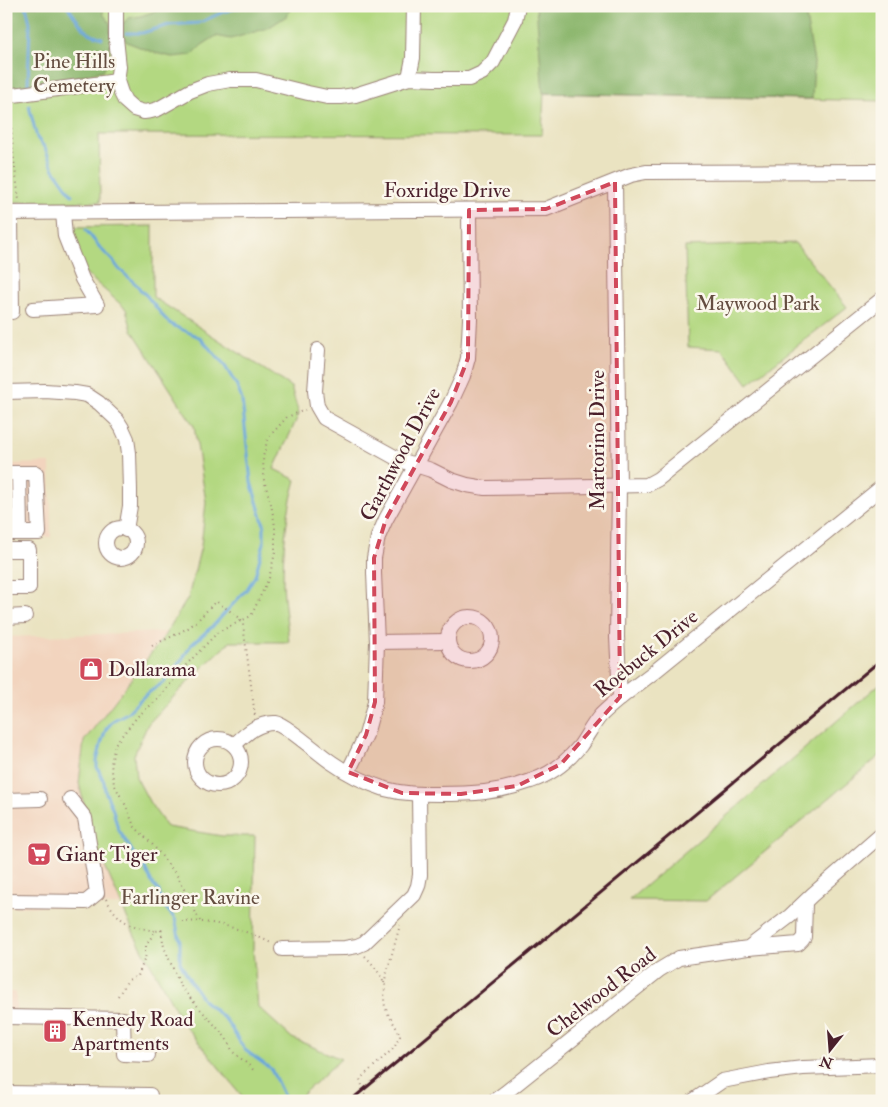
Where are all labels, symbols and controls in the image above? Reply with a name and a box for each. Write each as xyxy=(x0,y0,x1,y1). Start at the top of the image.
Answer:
park label: Pine Hills Cemetery xyxy=(33,48,116,99)
street label: Foxridge Drive xyxy=(383,177,511,204)
park label: Maywood Park xyxy=(696,290,820,317)
street label: Martorino Drive xyxy=(584,370,611,510)
street label: Garthwood Drive xyxy=(354,383,447,526)
street label: Roebuck Drive xyxy=(589,603,704,703)
shop icon: Dollarama xyxy=(78,656,104,682)
place label: Dollarama xyxy=(108,656,196,683)
supermarket icon: Giant Tiger xyxy=(26,841,52,867)
place label: Giant Tiger xyxy=(56,841,158,868)
park label: Farlinger Ravine xyxy=(120,884,260,911)
street label: Chelwood Road xyxy=(541,941,662,1044)
place label: Kennedy Road Apartments xyxy=(71,1006,194,1057)
building icon: Kennedy Road Apartments xyxy=(42,1018,68,1044)
north arrow xyxy=(806,1024,856,1074)
text: N xyxy=(817,1052,836,1072)

